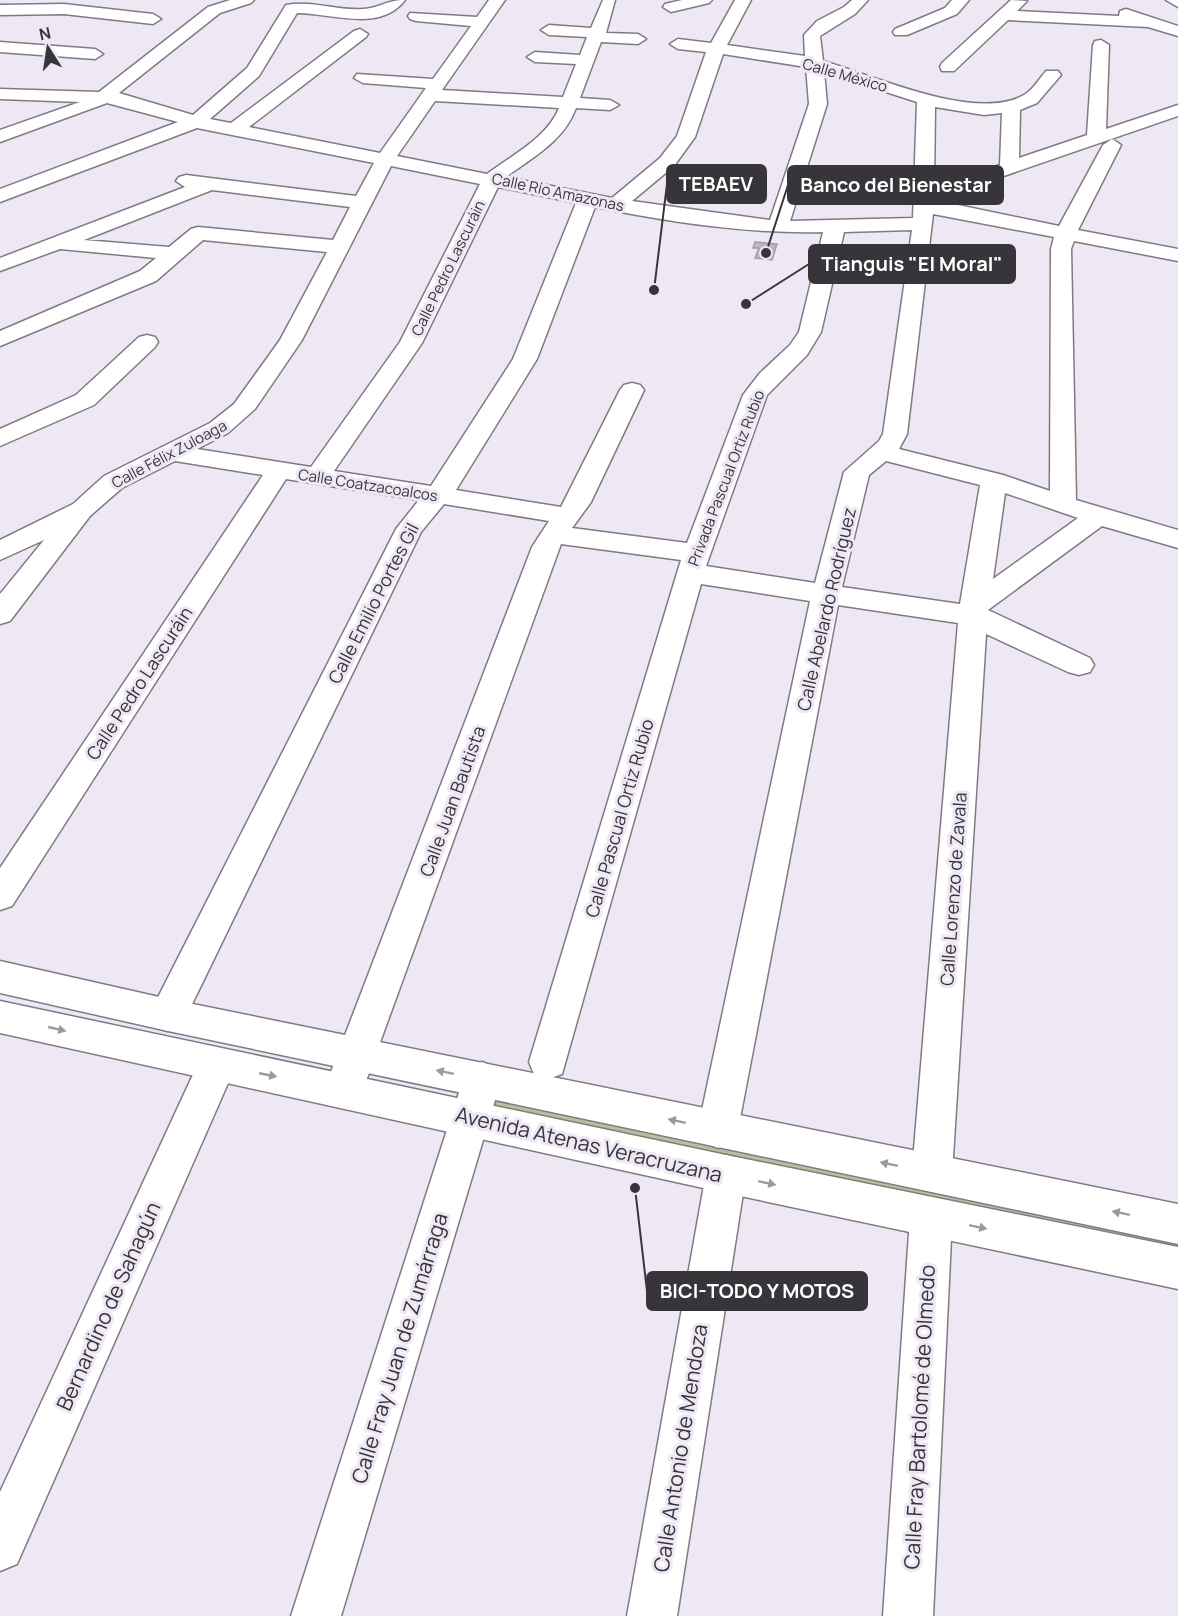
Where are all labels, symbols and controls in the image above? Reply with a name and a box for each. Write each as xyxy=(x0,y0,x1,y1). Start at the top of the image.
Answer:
north arrow xyxy=(18,18,78,78)
text: N xyxy=(37,21,53,45)
street label: Calle México xyxy=(800,53,890,97)
callout: TEBAEV xyxy=(667,165,766,203)
callout: Banco del Bienestar xyxy=(788,166,1003,204)
street label: Calle Río Amazonas xyxy=(490,168,626,216)
text: TEBAEV xyxy=(679,170,753,197)
text: Banco del Bienestar xyxy=(800,171,992,198)
street label: Calle Pedro Lascuráin xyxy=(406,197,490,339)
callout: Tianguis "El Moral" xyxy=(809,245,1015,283)
text: Tianguis "El Moral" xyxy=(821,250,1003,277)
street label: Privada Pascual Ortiz Rubio xyxy=(683,387,769,569)
street label: Calle Félix Zuloaga xyxy=(108,415,230,493)
street label: Calle Coatzacoalcos xyxy=(297,464,439,506)
street label: Calle Abelardo Rodríguez xyxy=(791,505,861,713)
street label: Calle Emilio Portes Gil xyxy=(322,519,424,687)
street label: Calle Pedro Lascuráin xyxy=(80,602,198,764)
street label: Calle Pascual Ortiz Rubio xyxy=(579,716,659,920)
street label: Calle Juan Bautista xyxy=(414,722,490,880)
street label: Calle Lorenzo de Zavala xyxy=(934,791,972,987)
one-way arrow xyxy=(48,1025,66,1035)
one-way arrow xyxy=(436,1067,454,1077)
one-way arrow xyxy=(259,1071,278,1080)
street label: Avenida Atenas Veracruzana xyxy=(453,1100,725,1188)
one-way arrow xyxy=(667,1116,686,1125)
one-way arrow xyxy=(879,1159,898,1169)
one-way arrow xyxy=(757,1179,776,1188)
street label: Bernardino de Sahagún xyxy=(49,1197,167,1415)
one-way arrow xyxy=(1111,1207,1130,1217)
street label: Calle Fray Juan de Zumárraga xyxy=(344,1209,454,1487)
one-way arrow xyxy=(969,1223,987,1233)
street label: Calle Fray Bartolomé de Olmedo xyxy=(897,1264,941,1570)
callout: BICI-TODO Y MOTOS xyxy=(647,1272,867,1310)
text: BICI-TODO Y MOTOS xyxy=(660,1277,854,1304)
street label: Calle Antonio de Mendoza xyxy=(647,1322,713,1574)

